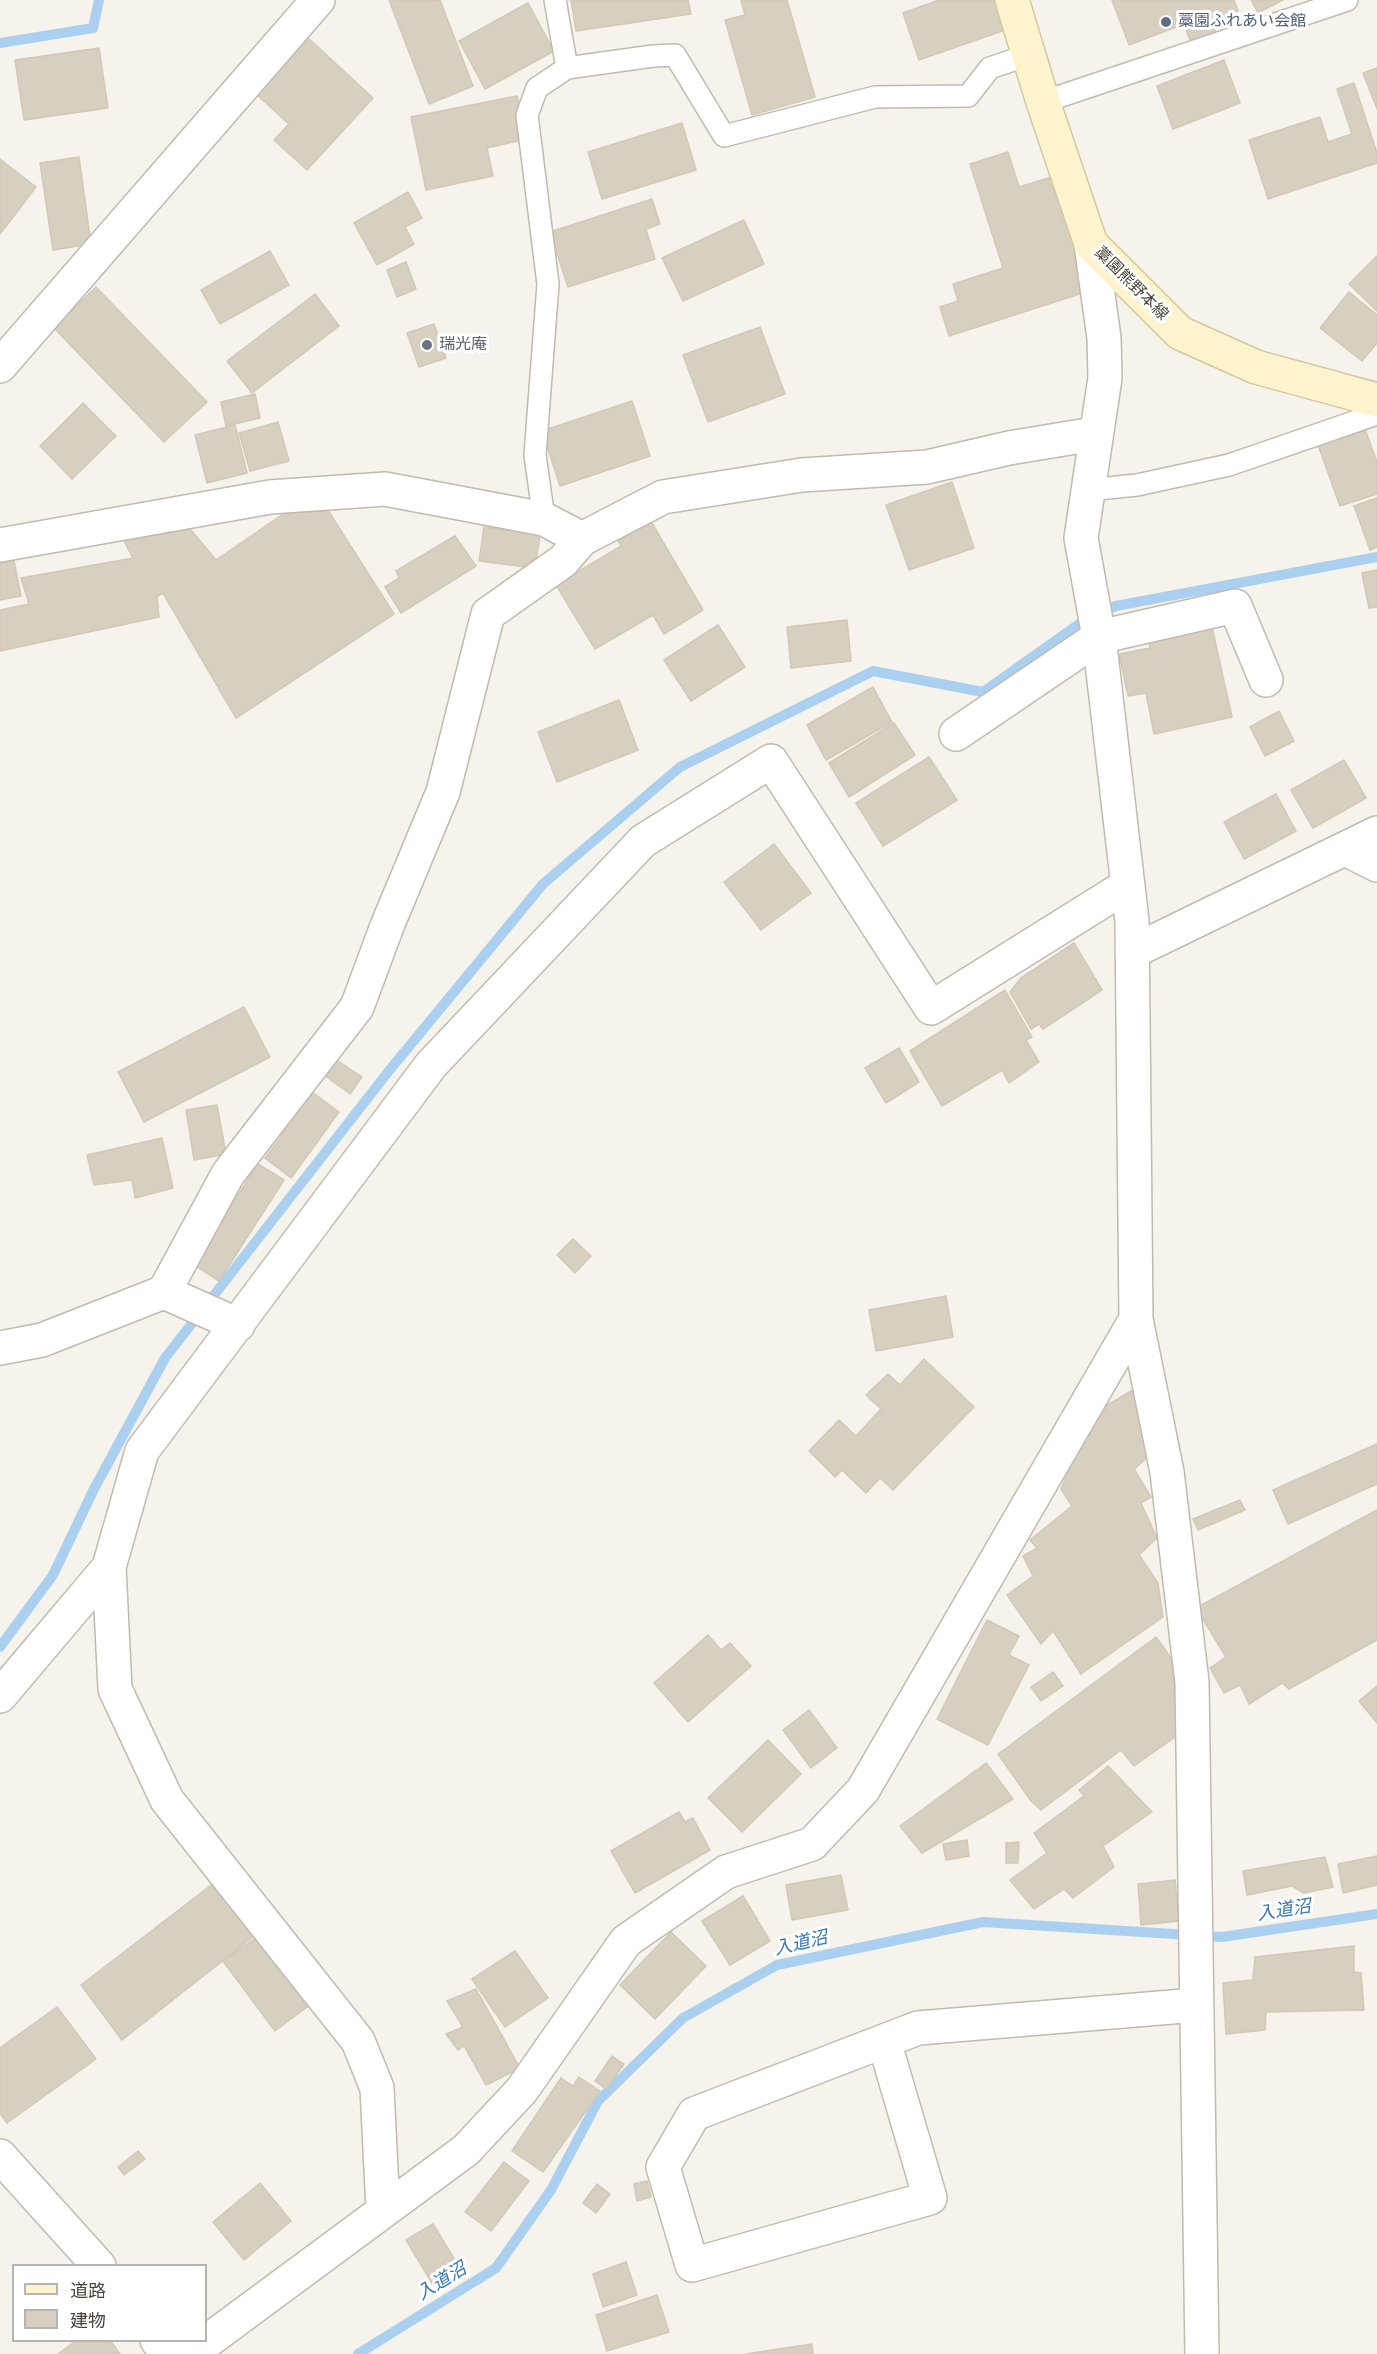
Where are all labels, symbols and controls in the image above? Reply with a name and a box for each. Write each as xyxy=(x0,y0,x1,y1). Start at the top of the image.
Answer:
place label: 藁園ふれあい会館 xyxy=(1178,12,1306,32)
marker: 藁園ふれあい会館 xyxy=(1159,15,1173,29)
street label: 藁園熊野本線 xyxy=(1090,243,1172,325)
place label: 瑞光庵 xyxy=(439,335,487,355)
marker: 瑞光庵 xyxy=(420,338,434,352)
water label: 入道沼 xyxy=(1256,1896,1312,1926)
water label: 入道沼 xyxy=(772,1927,830,1961)
water label: 入道沼 xyxy=(413,2259,471,2305)
legend xyxy=(12,2264,207,2342)
text: 道路 xyxy=(70,2280,106,2302)
text: 建物 xyxy=(70,2310,106,2332)

